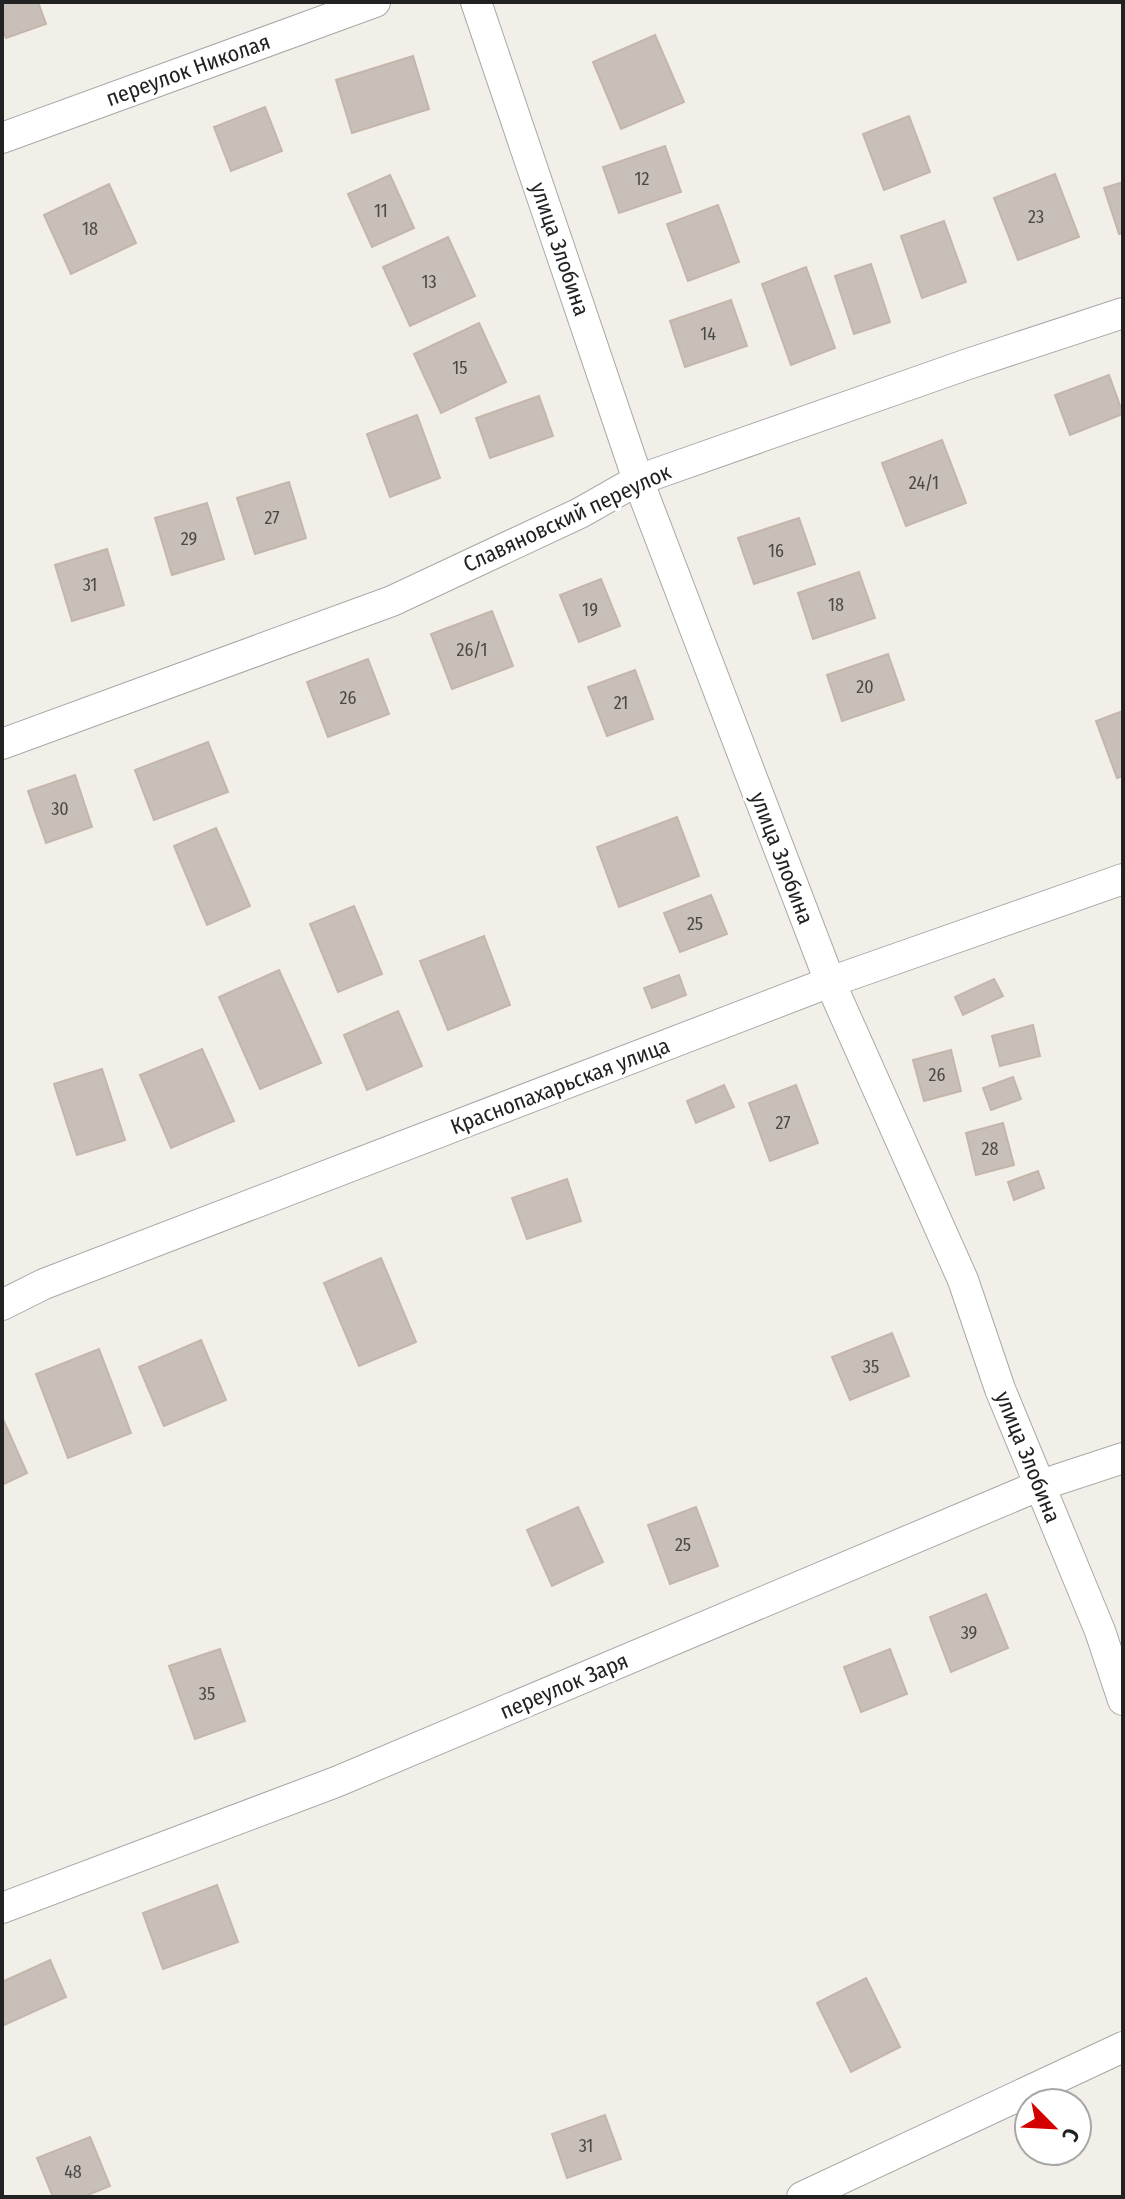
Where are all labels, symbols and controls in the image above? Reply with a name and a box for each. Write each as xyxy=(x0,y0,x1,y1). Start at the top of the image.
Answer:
street label: переулок Николая xyxy=(102,28,274,112)
house number: 12 xyxy=(635,168,650,190)
street label: улица Злобина xyxy=(525,179,595,319)
house number: 11 xyxy=(374,200,388,222)
house number: 23 xyxy=(1028,206,1044,228)
house number: 18 xyxy=(82,218,98,240)
house number: 13 xyxy=(421,271,437,293)
house number: 14 xyxy=(700,323,716,345)
house number: 15 xyxy=(452,357,468,379)
street label: Славяновский переулок xyxy=(459,458,676,578)
house number: 24/1 xyxy=(909,472,939,494)
house number: 27 xyxy=(264,507,280,529)
house number: 29 xyxy=(181,528,197,550)
house number: 16 xyxy=(768,540,784,562)
house number: 31 xyxy=(83,574,97,596)
house number: 18 xyxy=(828,594,844,616)
house number: 19 xyxy=(582,599,598,621)
house number: 26/1 xyxy=(457,639,487,661)
house number: 20 xyxy=(856,676,874,698)
house number: 26 xyxy=(340,687,357,709)
house number: 21 xyxy=(614,692,628,714)
street label: улица Злобина xyxy=(744,788,820,928)
house number: 30 xyxy=(51,798,69,820)
house number: 25 xyxy=(687,913,703,935)
street label: Краснопахарьская улица xyxy=(447,1032,673,1140)
house number: 26 xyxy=(929,1064,946,1086)
house number: 27 xyxy=(775,1112,791,1134)
house number: 28 xyxy=(982,1138,998,1160)
house number: 35 xyxy=(863,1356,879,1378)
street label: улица Злобина xyxy=(989,1387,1067,1527)
house number: 25 xyxy=(675,1534,691,1556)
house number: 39 xyxy=(961,1622,977,1644)
street label: переулок Заря xyxy=(496,1647,632,1725)
house number: 35 xyxy=(199,1683,215,1705)
north arrow xyxy=(1013,2087,1093,2167)
text: С xyxy=(1056,2124,1085,2146)
house number: 31 xyxy=(579,2135,593,2157)
house number: 48 xyxy=(64,2161,82,2183)

